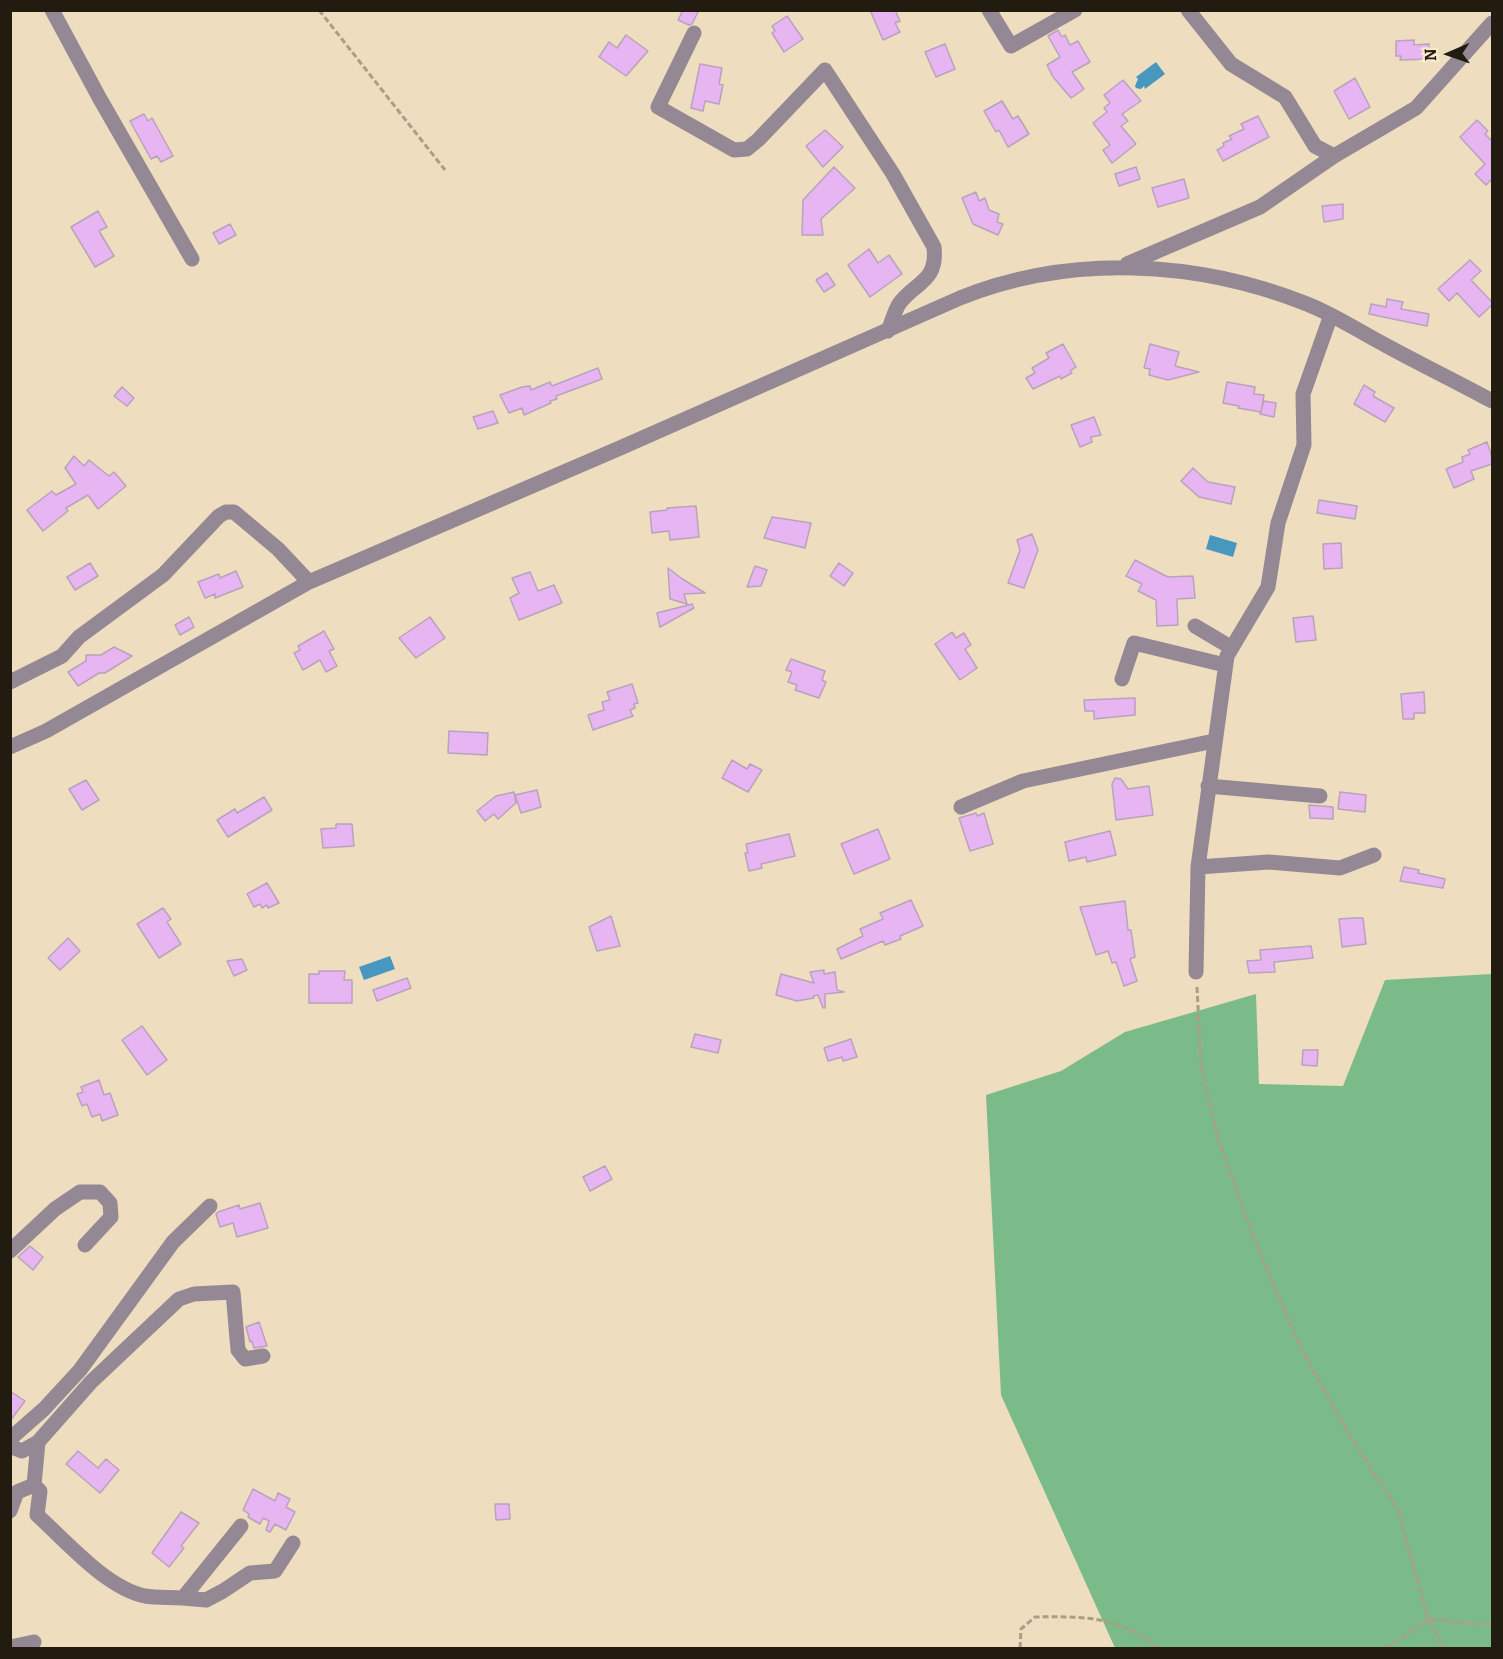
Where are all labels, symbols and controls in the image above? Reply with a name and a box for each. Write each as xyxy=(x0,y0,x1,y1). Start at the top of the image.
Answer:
north arrow xyxy=(1419,24,1479,84)
text: N xyxy=(1421,48,1440,61)

